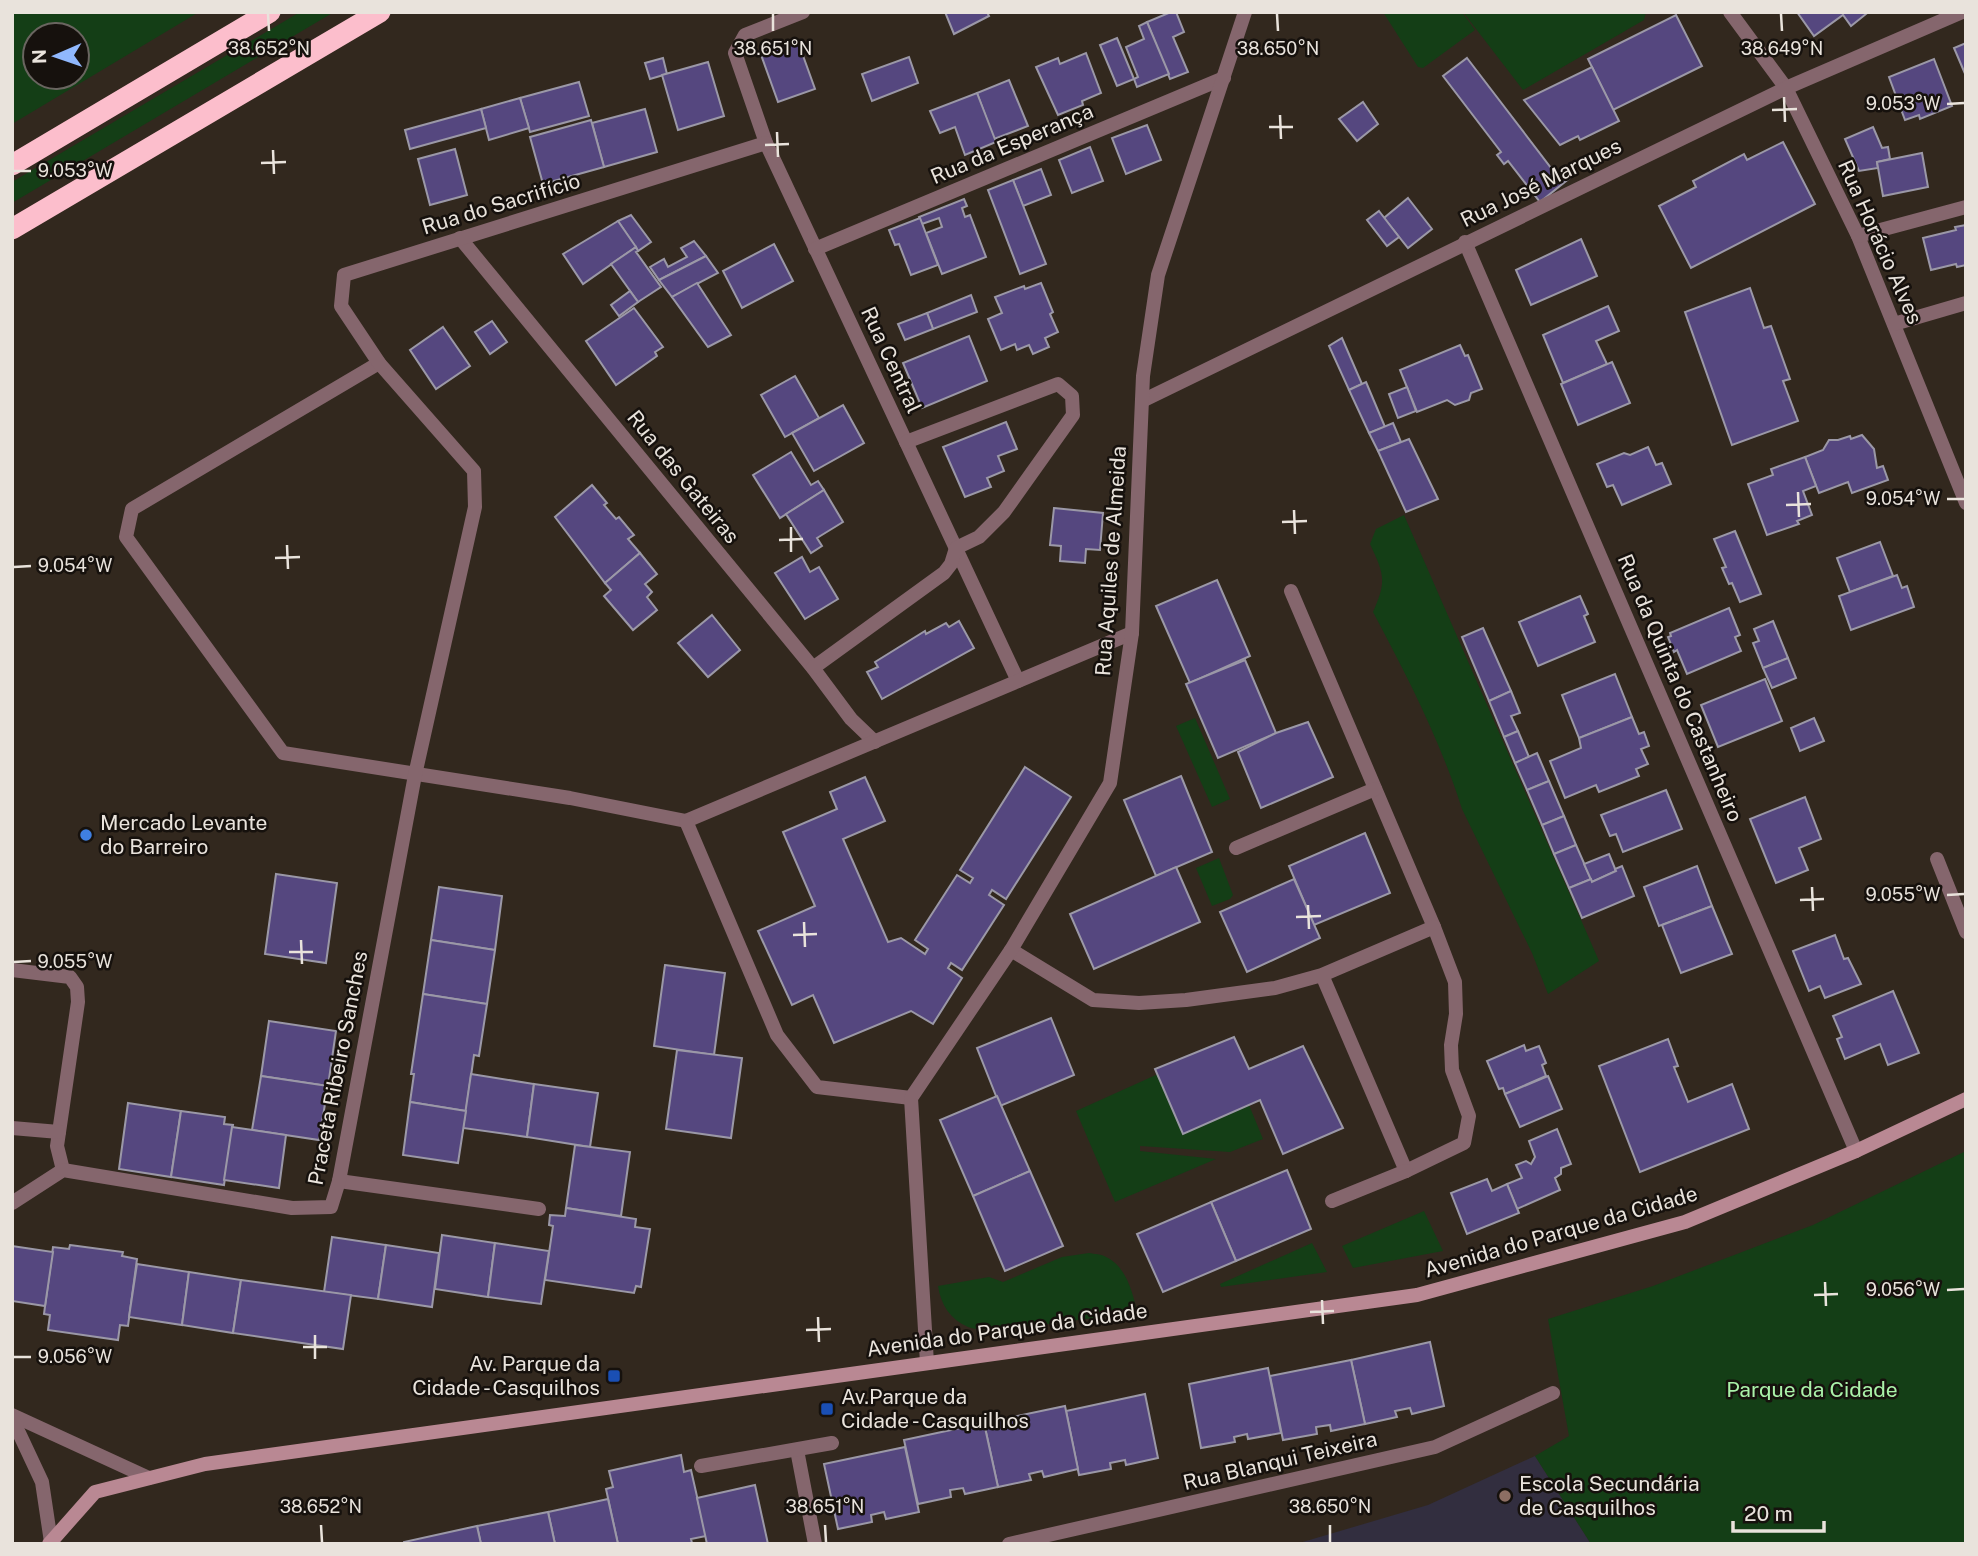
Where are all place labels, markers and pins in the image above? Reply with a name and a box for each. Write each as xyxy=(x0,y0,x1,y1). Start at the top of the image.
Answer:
place label: Mercado Levante do Barreiro xyxy=(100,810,267,859)
marker: Mercado Levante do Barreiro xyxy=(78,827,94,843)
place label: Av. Parque da Cidade - Casquilhos xyxy=(412,1351,600,1400)
marker: Av. Parque da Cidade - Casquilhos xyxy=(606,1368,622,1384)
place label: Av.Parque da Cidade - Casquilhos xyxy=(841,1384,1029,1433)
marker: Av.Parque da Cidade - Casquilhos xyxy=(819,1401,835,1417)
place label: Escola Secundária de Casquilhos xyxy=(1519,1471,1700,1520)
marker: Escola Secundária de Casquilhos xyxy=(1497,1488,1513,1504)

